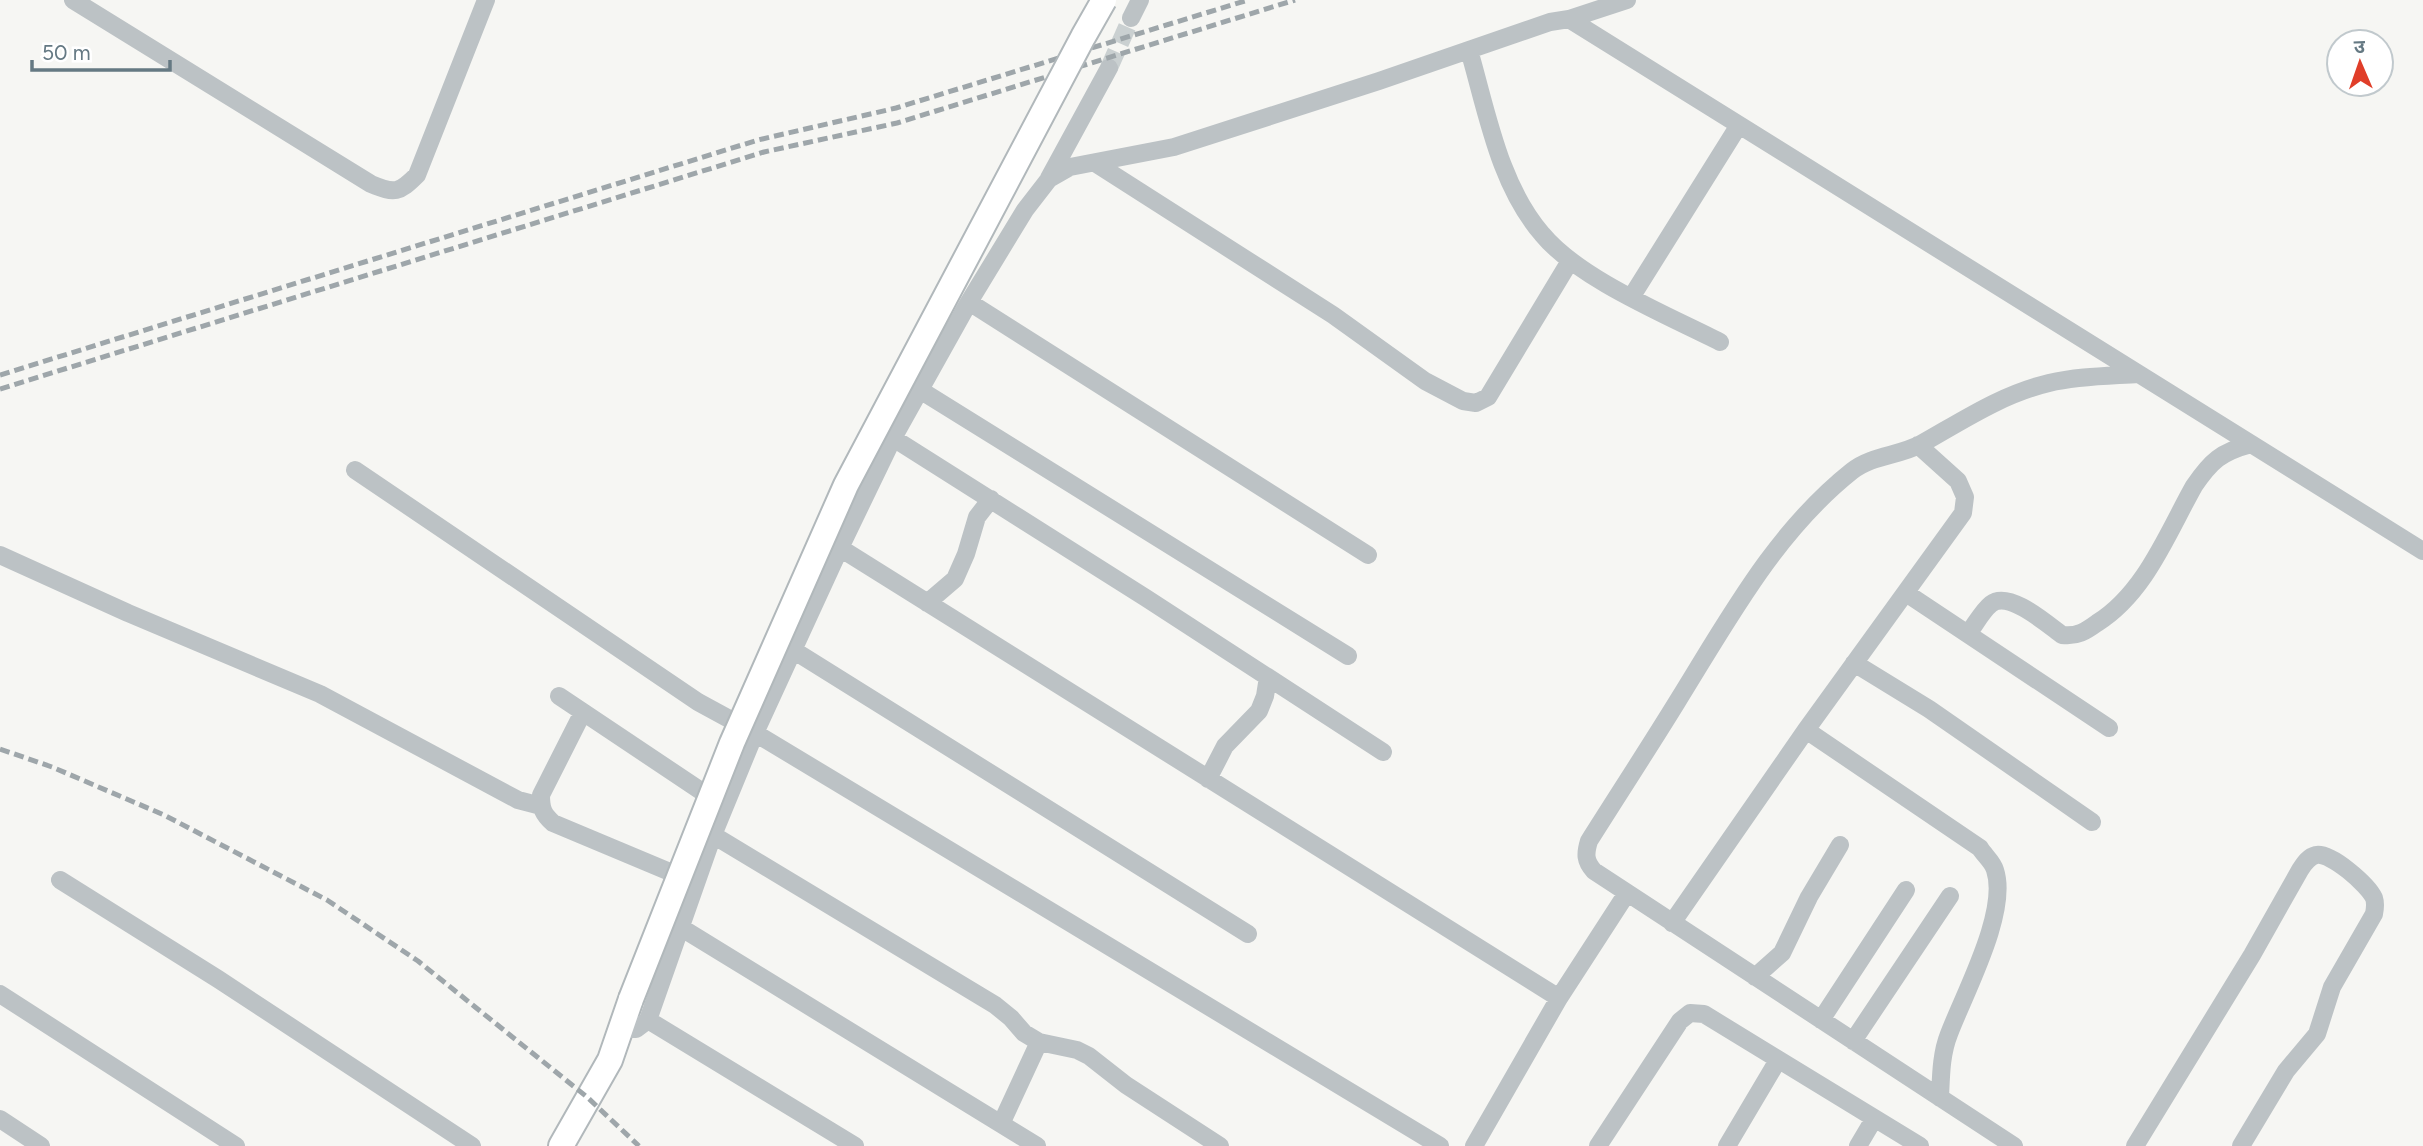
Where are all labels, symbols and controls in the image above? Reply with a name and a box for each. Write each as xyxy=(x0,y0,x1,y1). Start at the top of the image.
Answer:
scale bar xyxy=(32,28,170,72)
north arrow xyxy=(2325,28,2395,98)
text: उ xyxy=(2353,35,2366,58)
text: 50 m xyxy=(42,40,91,65)

